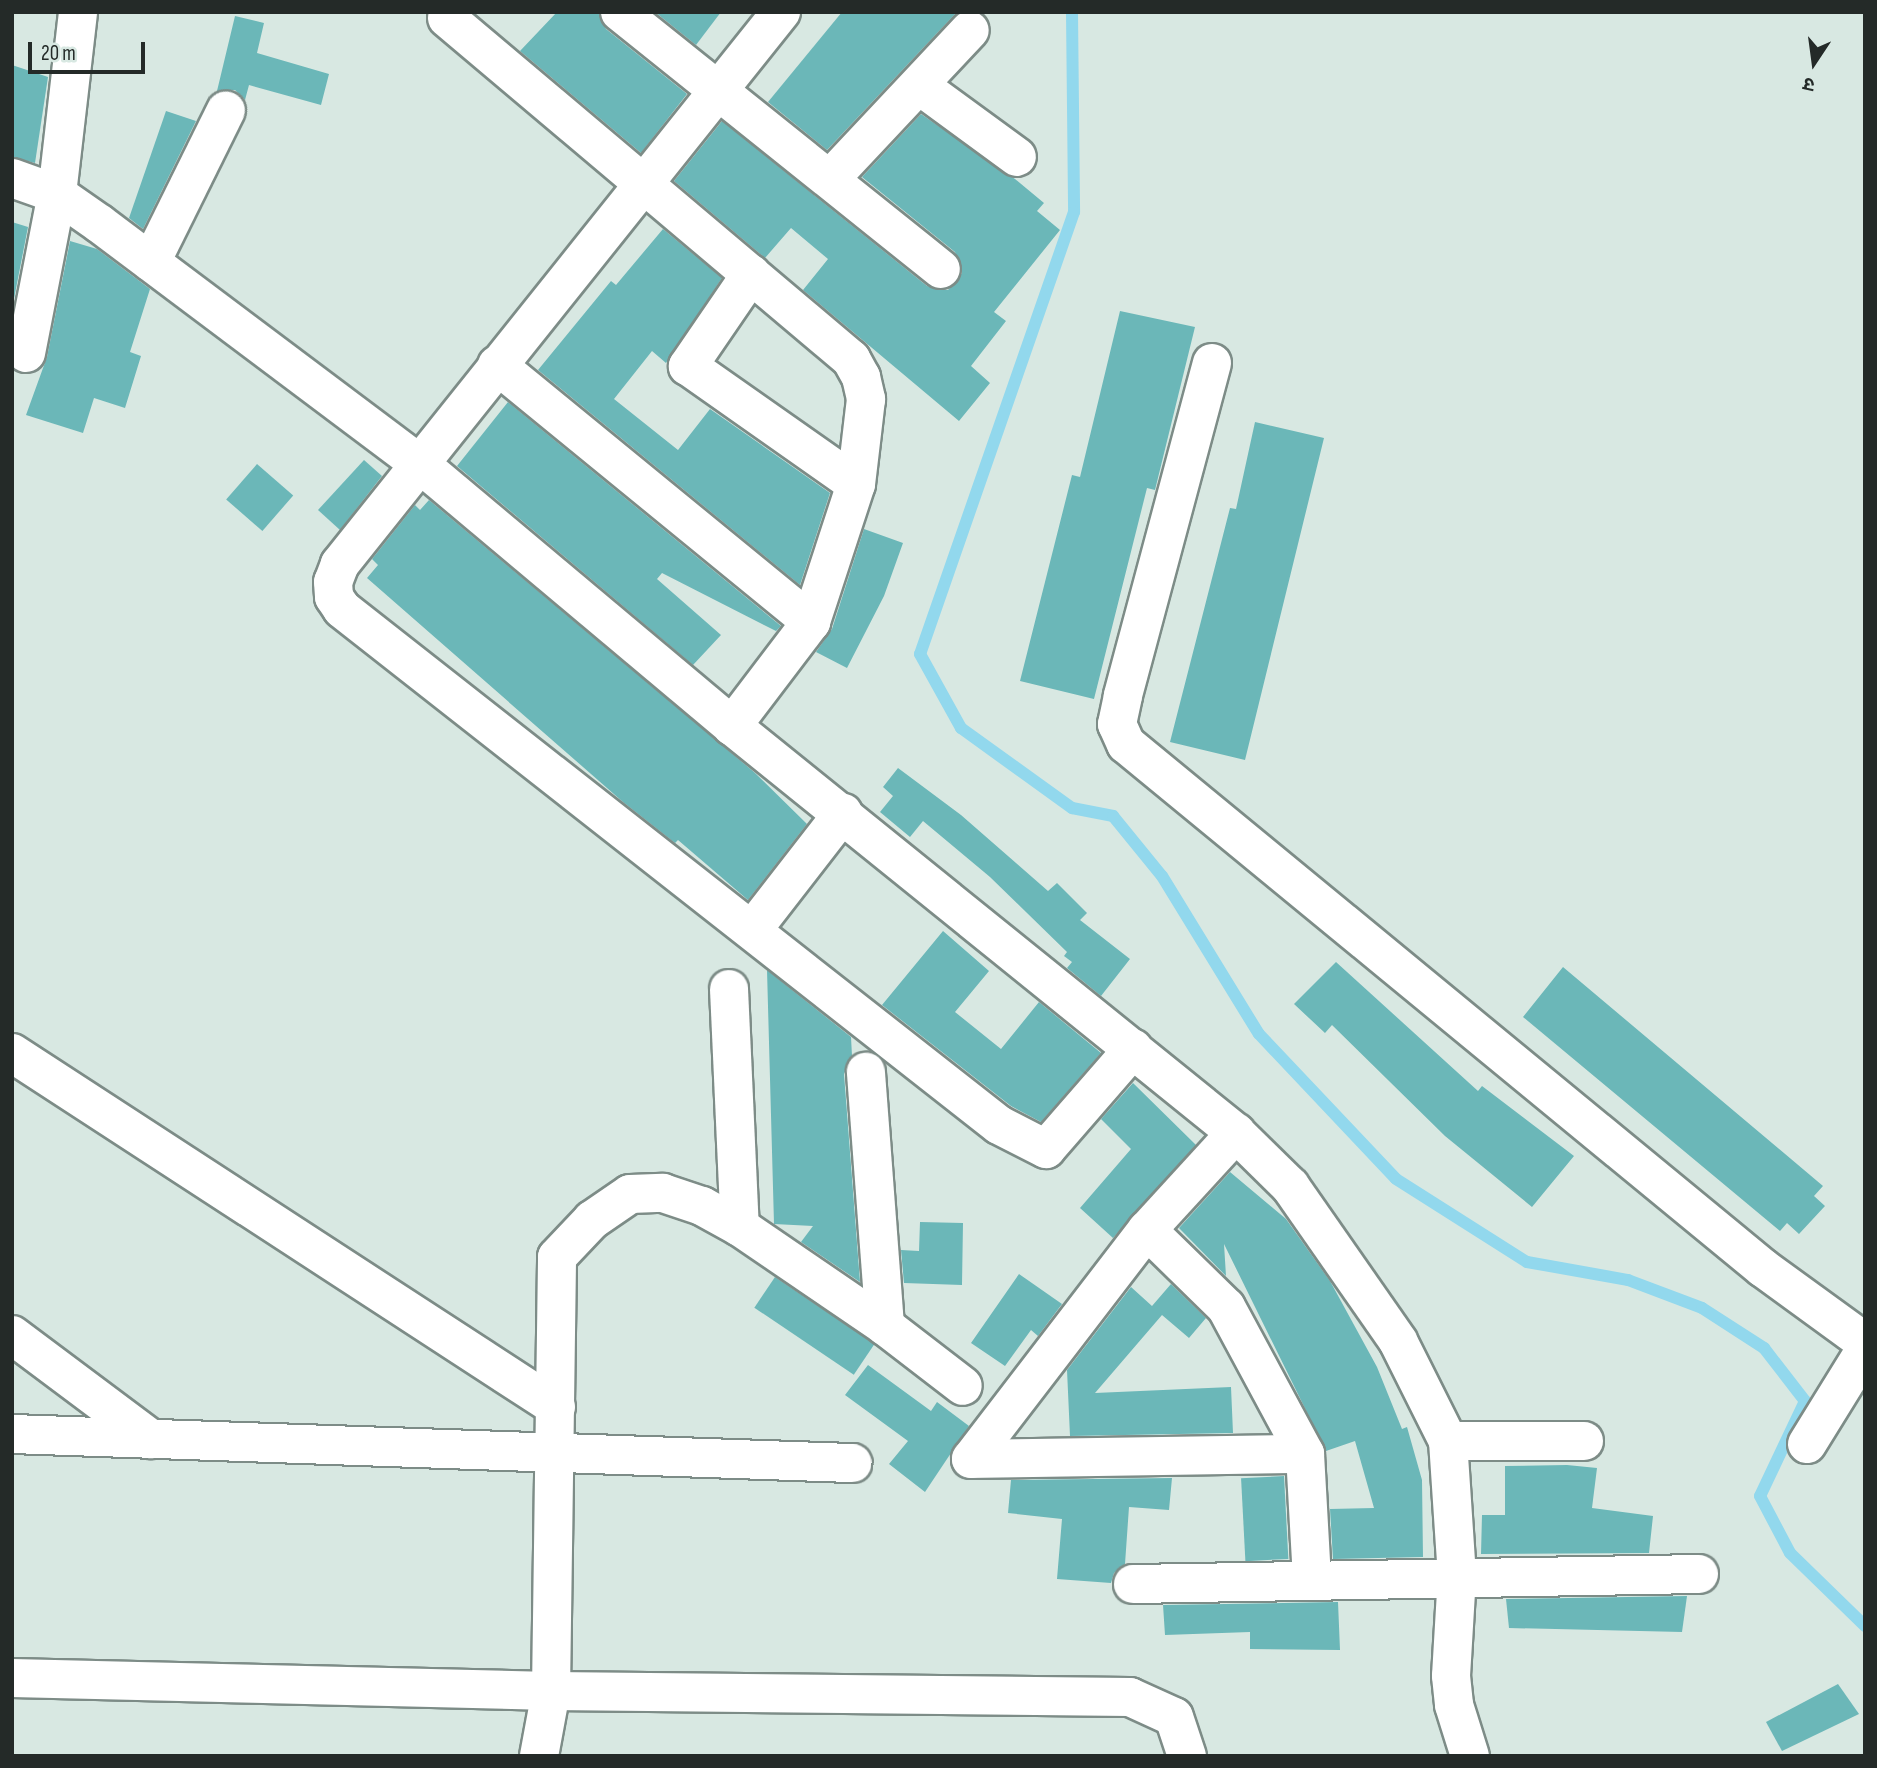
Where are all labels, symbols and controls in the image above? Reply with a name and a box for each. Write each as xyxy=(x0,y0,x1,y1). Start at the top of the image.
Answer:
scale bar xyxy=(32,28,149,72)
north arrow xyxy=(1779,28,1849,98)
text: 20 m xyxy=(41,41,76,66)
text: उ xyxy=(1801,71,1817,96)

